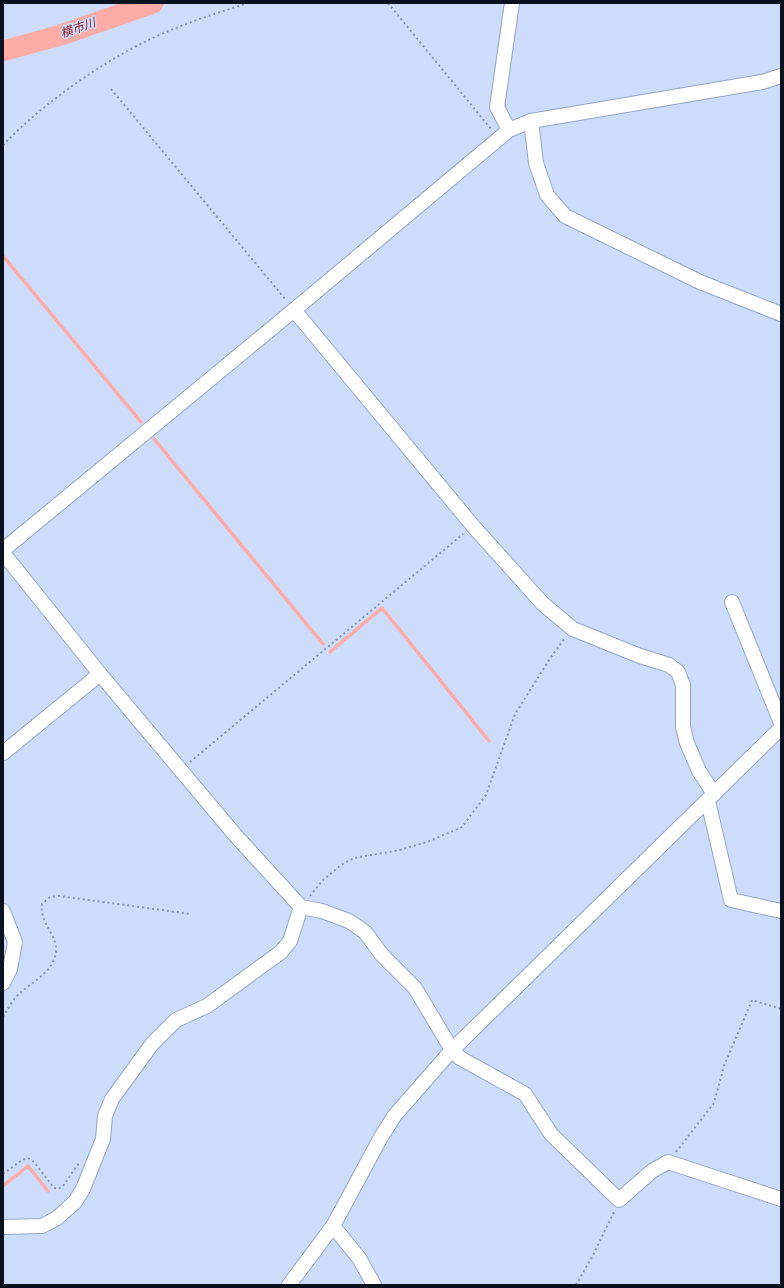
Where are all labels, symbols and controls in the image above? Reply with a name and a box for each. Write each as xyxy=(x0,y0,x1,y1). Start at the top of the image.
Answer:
water label: 横市川 xyxy=(59,15,99,40)

